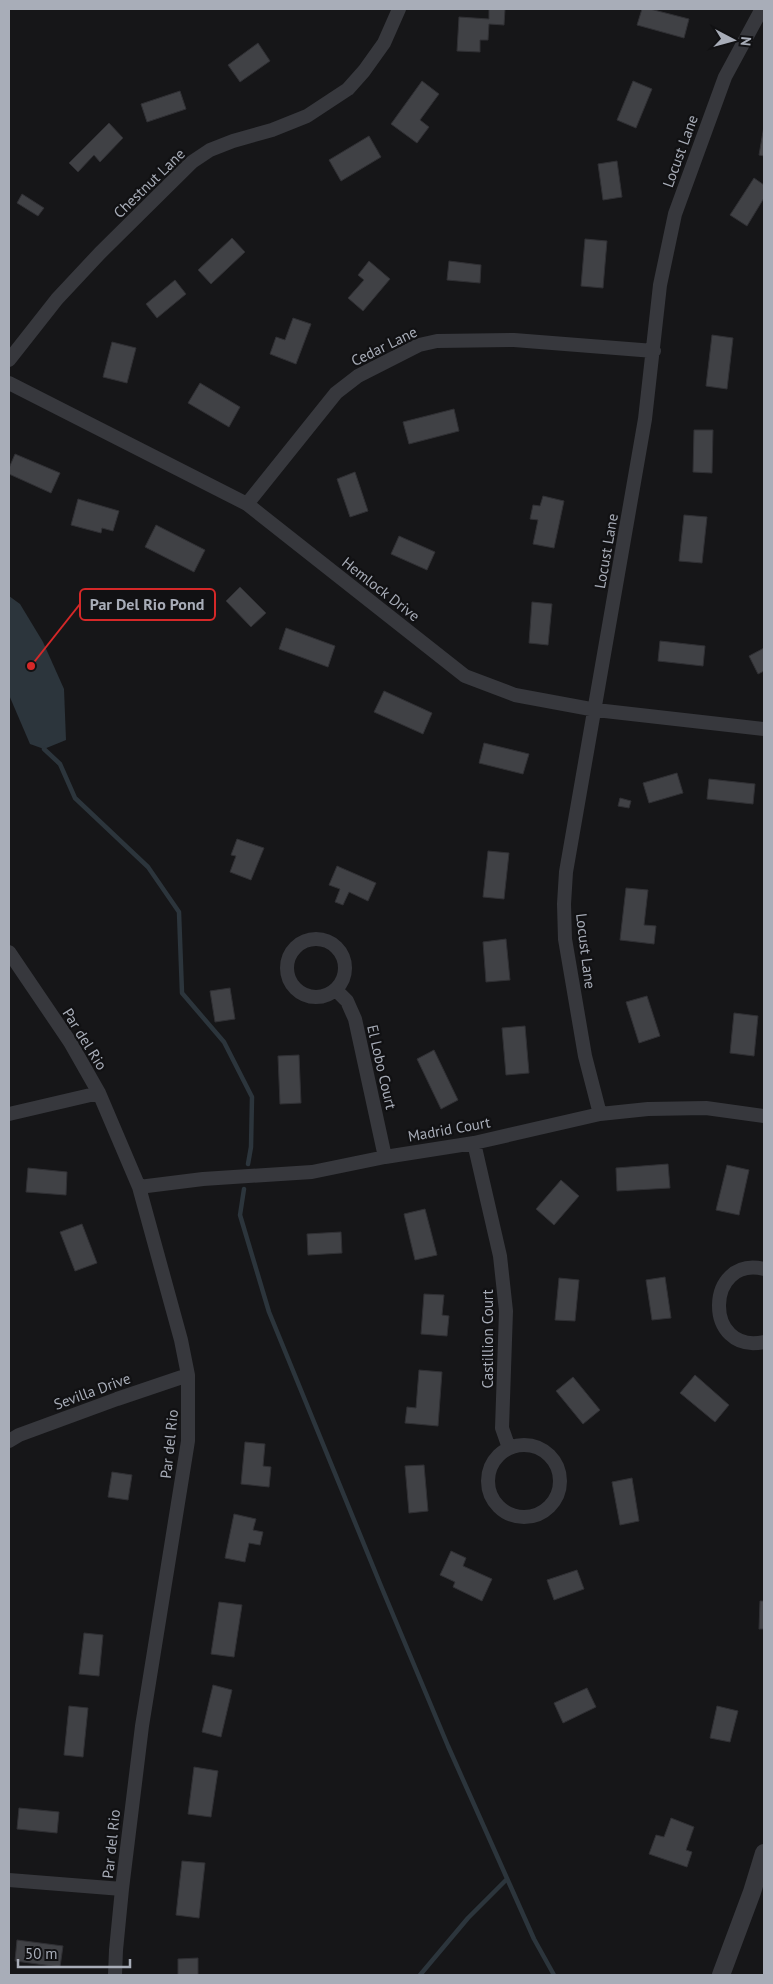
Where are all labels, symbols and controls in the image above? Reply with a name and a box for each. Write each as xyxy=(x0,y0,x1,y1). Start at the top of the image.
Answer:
north arrow xyxy=(708,15,758,65)
text: N xyxy=(736,36,755,47)
street label: Locust Lane xyxy=(658,112,702,190)
street label: Chestnut Lane xyxy=(109,144,189,222)
street label: Cedar Lane xyxy=(348,322,420,370)
street label: Locust Lane xyxy=(590,512,622,590)
street label: Hemlock Drive xyxy=(338,553,424,625)
callout: Par Del Rio Pond xyxy=(80,589,215,620)
text: Par Del Rio Pond xyxy=(90,594,204,614)
street label: Locust Lane xyxy=(572,912,600,990)
street label: Par del Rio xyxy=(59,1005,111,1073)
street label: El Lobo Court xyxy=(363,1023,401,1111)
street label: Madrid Court xyxy=(406,1112,492,1146)
street label: Castillion Court xyxy=(478,1289,497,1389)
street label: Sevilla Drive xyxy=(51,1368,133,1414)
street label: Par del Rio xyxy=(156,1408,182,1480)
street label: Par del Rio xyxy=(98,1808,124,1880)
scale bar xyxy=(18,1936,130,1968)
text: 50 m xyxy=(25,1944,58,1963)

